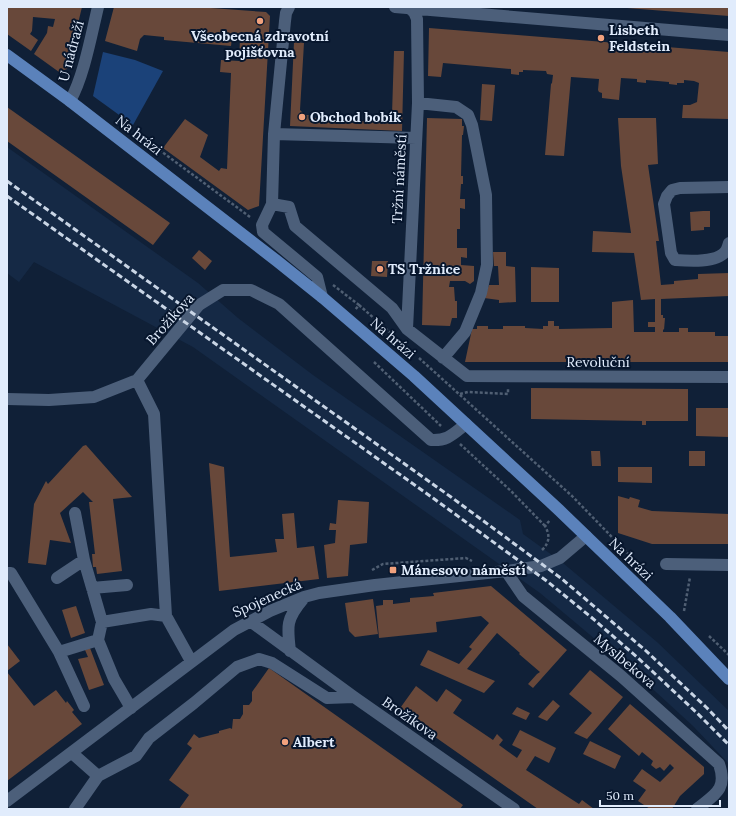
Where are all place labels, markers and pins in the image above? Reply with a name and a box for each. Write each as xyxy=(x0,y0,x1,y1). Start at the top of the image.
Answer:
marker: Všeobecná zdravotní pojišťovna xyxy=(255,16,265,26)
place label: Lisbeth Feldstein xyxy=(609,21,670,55)
place label: Všeobecná zdravotní pojišťovna xyxy=(191,27,329,61)
marker: Lisbeth Feldstein xyxy=(596,33,606,43)
place label: Obchod bobík xyxy=(310,108,402,126)
marker: Obchod bobík xyxy=(297,112,307,122)
place label: TS Tržnice xyxy=(388,260,461,278)
marker: TS Tržnice xyxy=(375,264,385,274)
place label: Mánesovo náměstí xyxy=(401,561,526,579)
marker: Mánesovo náměstí xyxy=(388,565,398,575)
place label: Albert xyxy=(293,733,335,751)
marker: Albert xyxy=(280,737,290,747)

